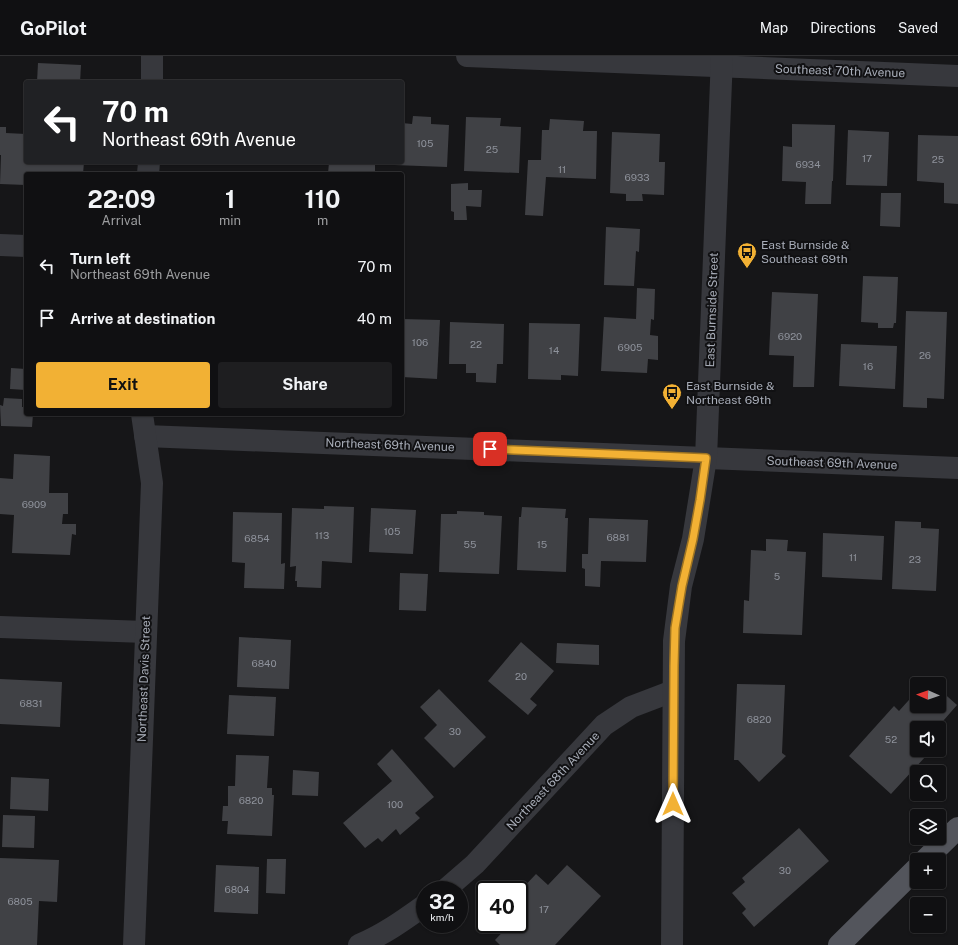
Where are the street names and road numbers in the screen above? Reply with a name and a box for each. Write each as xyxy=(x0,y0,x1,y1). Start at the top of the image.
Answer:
street label: Southeast 70th Avenue xyxy=(775,62,906,80)
street label: East Burnside Street xyxy=(703,252,721,368)
street label: Northeast 69th Avenue xyxy=(325,436,455,454)
street label: Southeast 69th Avenue xyxy=(766,454,898,472)
street label: Northeast Davis Street xyxy=(135,615,153,742)
street label: Northeast 68th Avenue xyxy=(504,729,602,833)

